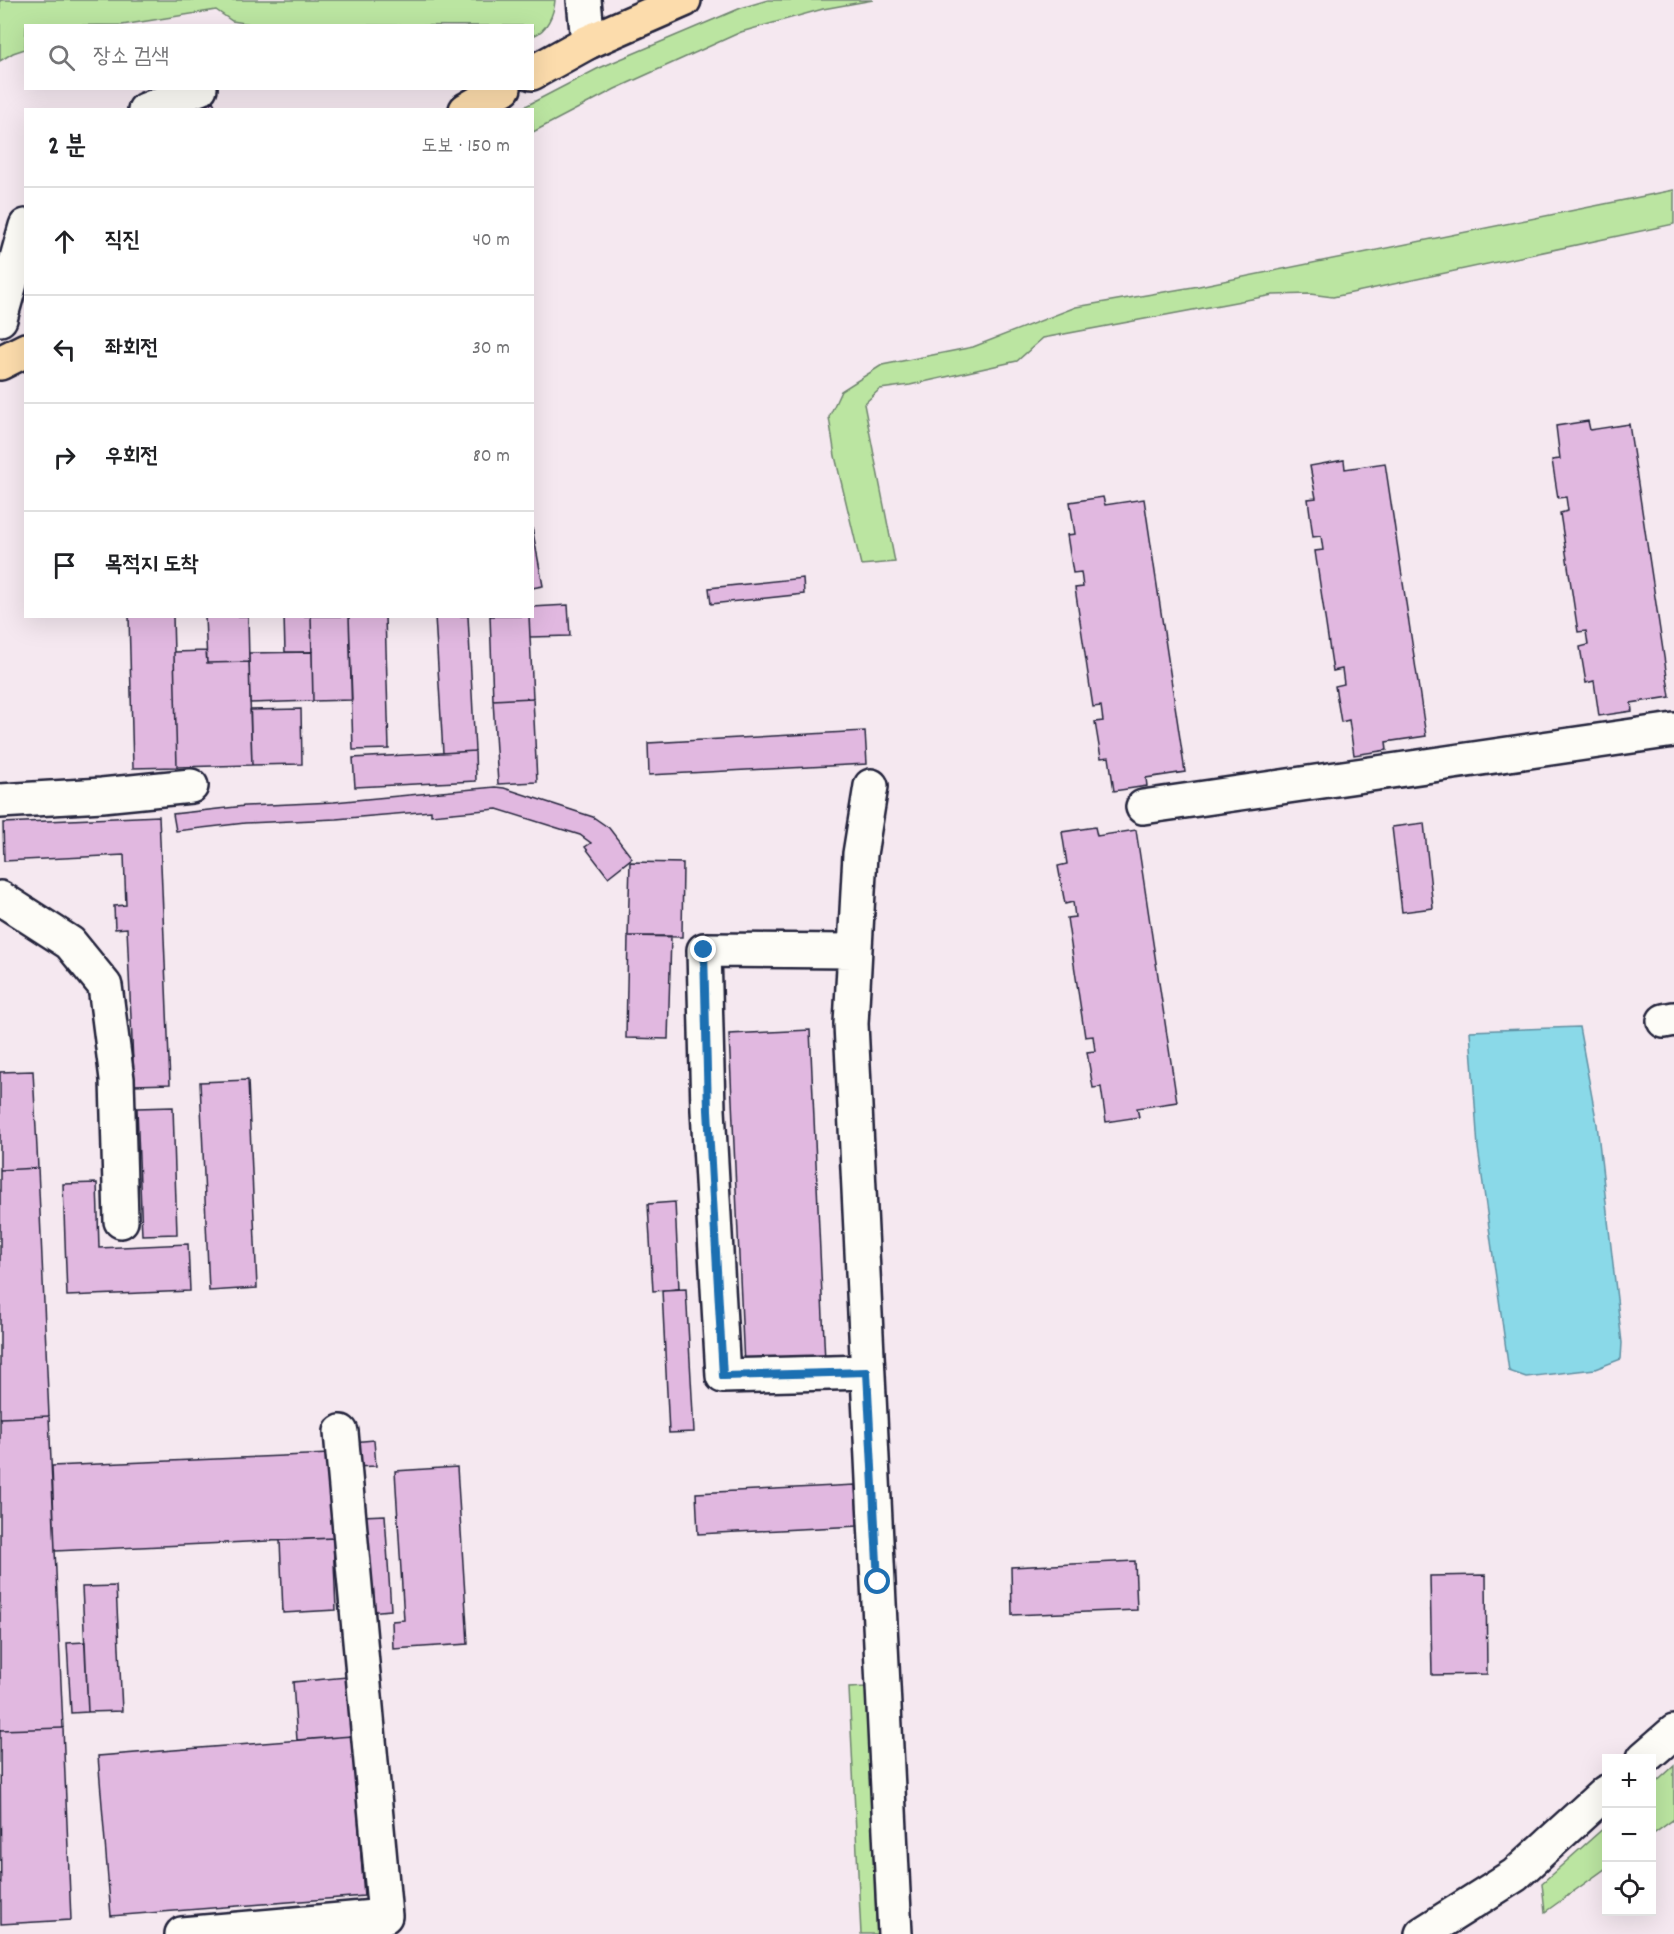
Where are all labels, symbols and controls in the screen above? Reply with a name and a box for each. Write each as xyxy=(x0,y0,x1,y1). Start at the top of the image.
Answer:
search box xyxy=(24,24,534,90)
icon: search xyxy=(45,41,78,74)
text: 장소 검색 xyxy=(93,42,169,73)
text: 2 분 xyxy=(48,129,86,166)
text: 도보 · 150 m xyxy=(421,133,510,161)
icon: ahead xyxy=(48,225,81,258)
text: 직진 xyxy=(105,226,140,257)
text: 40 m xyxy=(472,227,510,255)
icon: left xyxy=(48,333,81,366)
text: 좌회전 xyxy=(105,334,158,365)
text: 30 m xyxy=(472,335,510,363)
icon: right xyxy=(48,441,81,474)
text: 우회전 xyxy=(105,442,158,473)
text: 80 m xyxy=(473,443,510,471)
icon: arrive xyxy=(48,549,81,582)
text: 목적지 도착 xyxy=(105,550,199,581)
route end xyxy=(690,936,716,962)
route start xyxy=(864,1568,890,1594)
map controls xyxy=(1602,1754,1656,1916)
button: + xyxy=(1602,1754,1656,1808)
button: − xyxy=(1602,1808,1656,1862)
button: locate xyxy=(1602,1862,1656,1916)

